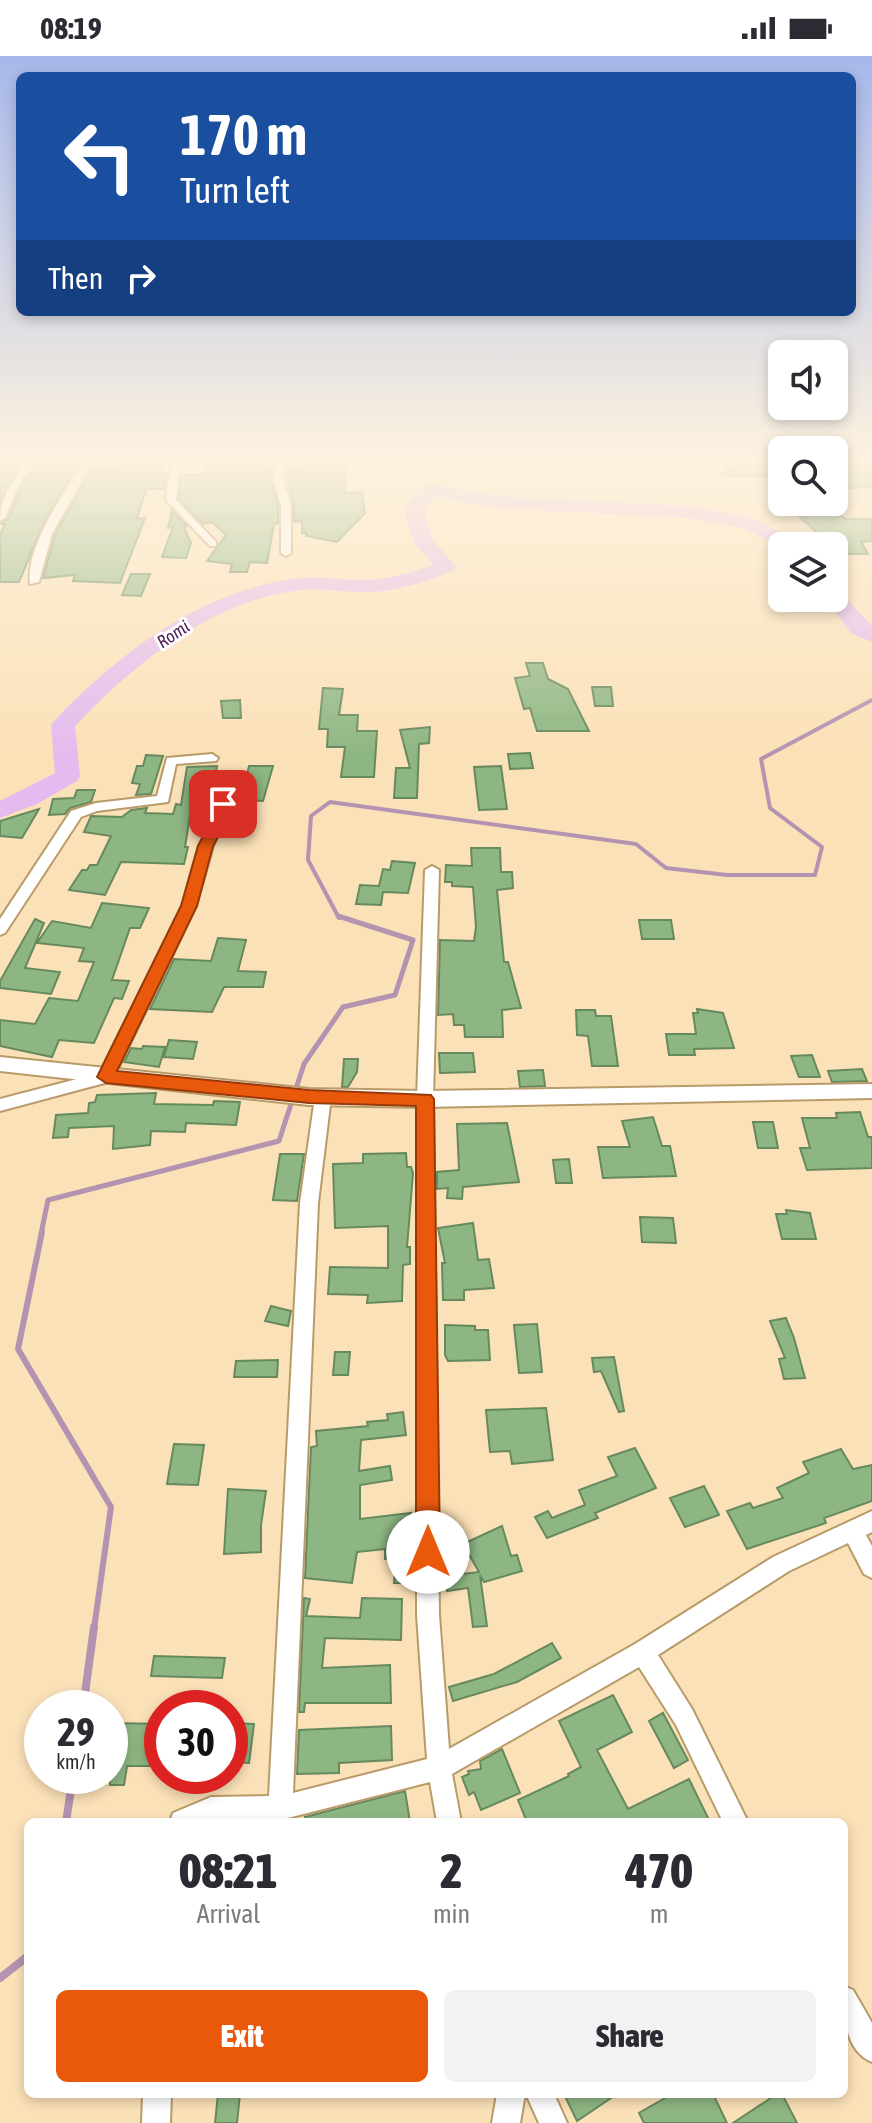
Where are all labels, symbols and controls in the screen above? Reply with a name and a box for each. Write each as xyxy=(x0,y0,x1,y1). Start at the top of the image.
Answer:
text: 08:19 xyxy=(40,11,102,45)
text: 170 m xyxy=(180,103,307,167)
icon: left xyxy=(48,104,152,208)
text: Turn left xyxy=(180,169,290,211)
icon: right xyxy=(119,256,163,300)
text: Then xyxy=(48,261,103,295)
map controls xyxy=(768,340,848,612)
button: sound xyxy=(768,340,848,420)
button: search xyxy=(768,436,848,516)
button: layers xyxy=(768,532,848,612)
water label: Romi xyxy=(153,616,193,652)
pin xyxy=(189,770,257,838)
icon: arrive xyxy=(201,782,245,826)
position arrow xyxy=(386,1510,470,1594)
speed limit sign: 30 xyxy=(144,1690,248,1794)
text: 29 xyxy=(57,1709,95,1754)
text: km/h xyxy=(56,1750,96,1773)
text: 08:21 xyxy=(179,1843,278,1898)
text: 2 xyxy=(440,1843,463,1898)
text: 470 xyxy=(625,1843,693,1898)
text: Arrival xyxy=(197,1899,260,1929)
text: min xyxy=(433,1899,470,1929)
text: m xyxy=(650,1899,668,1929)
button: Exit xyxy=(56,1990,428,2082)
button: Share xyxy=(444,1990,816,2082)

